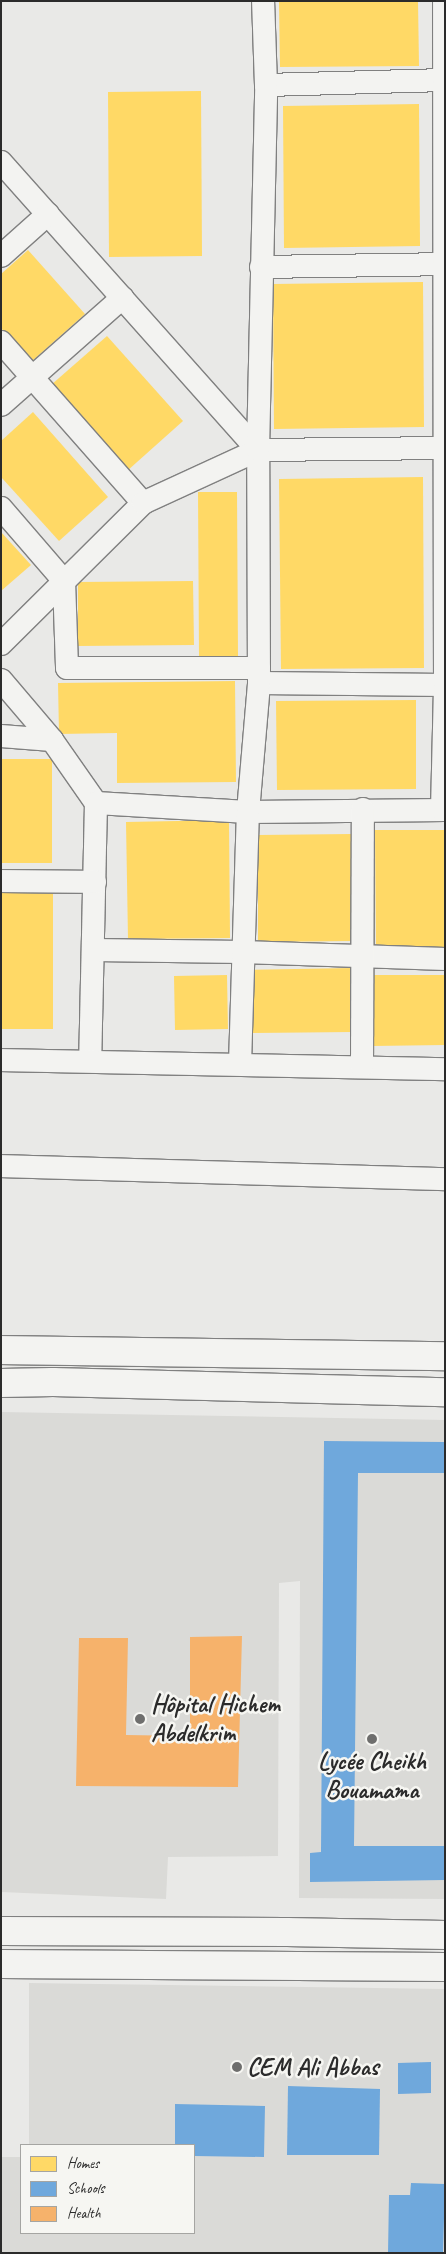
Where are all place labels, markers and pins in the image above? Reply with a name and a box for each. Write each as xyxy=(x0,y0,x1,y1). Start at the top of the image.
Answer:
place label: Hôpital Hichem Abdelkrim xyxy=(151,1690,280,1749)
marker: Hôpital Hichem Abdelkrim xyxy=(133,1712,147,1726)
marker: Lycée Cheikh Bouamama xyxy=(366,1733,378,1745)
place label: Lycée Cheikh Bouamama xyxy=(318,1747,426,1806)
place label: CEM Ali Abbas xyxy=(247,2052,379,2082)
marker: CEM Ali Abbas xyxy=(231,2061,243,2073)

